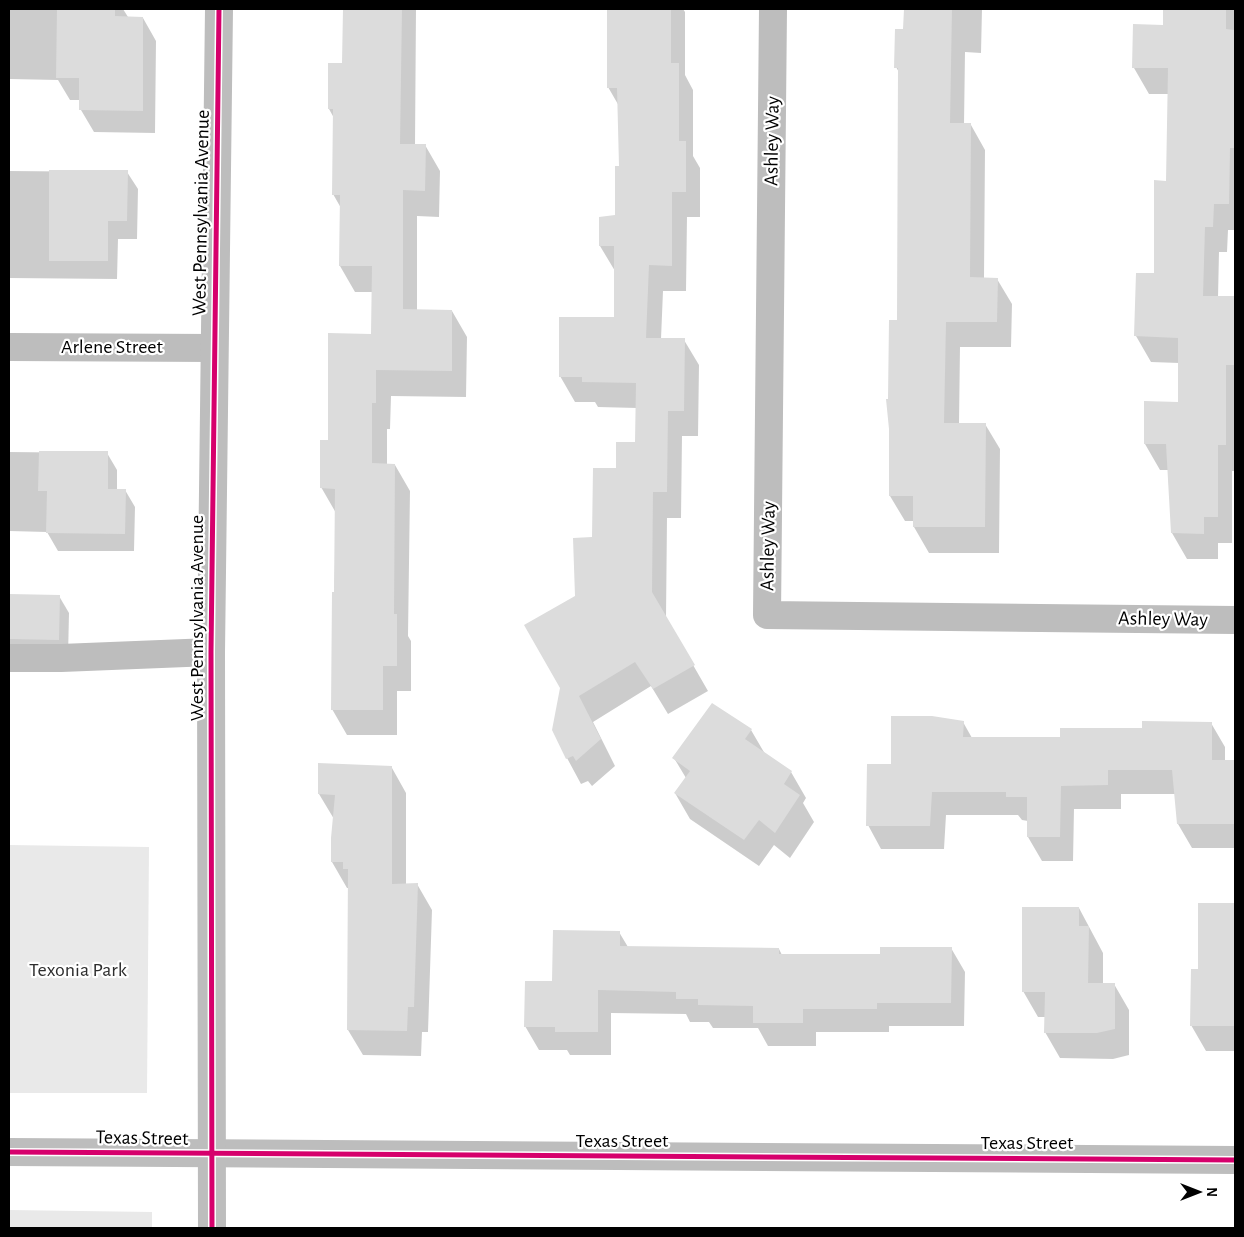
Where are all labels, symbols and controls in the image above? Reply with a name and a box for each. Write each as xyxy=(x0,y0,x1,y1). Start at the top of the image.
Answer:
street label: Ashley Way xyxy=(761,96,783,186)
street label: West Pennsylvania Avenue xyxy=(189,110,213,316)
street label: Arlene Street xyxy=(61,337,164,357)
street label: Ashley Way xyxy=(757,501,779,591)
street label: West Pennsylvania Avenue xyxy=(187,515,207,721)
street label: Ashley Way xyxy=(1118,608,1208,630)
park label: Texonia Park xyxy=(29,960,127,980)
street label: Texas Street xyxy=(95,1127,189,1149)
street label: Texas Street xyxy=(575,1131,669,1151)
street label: Texas Street xyxy=(980,1133,1074,1153)
north arrow xyxy=(1174,1167,1224,1217)
text: N xyxy=(1204,1187,1218,1197)

